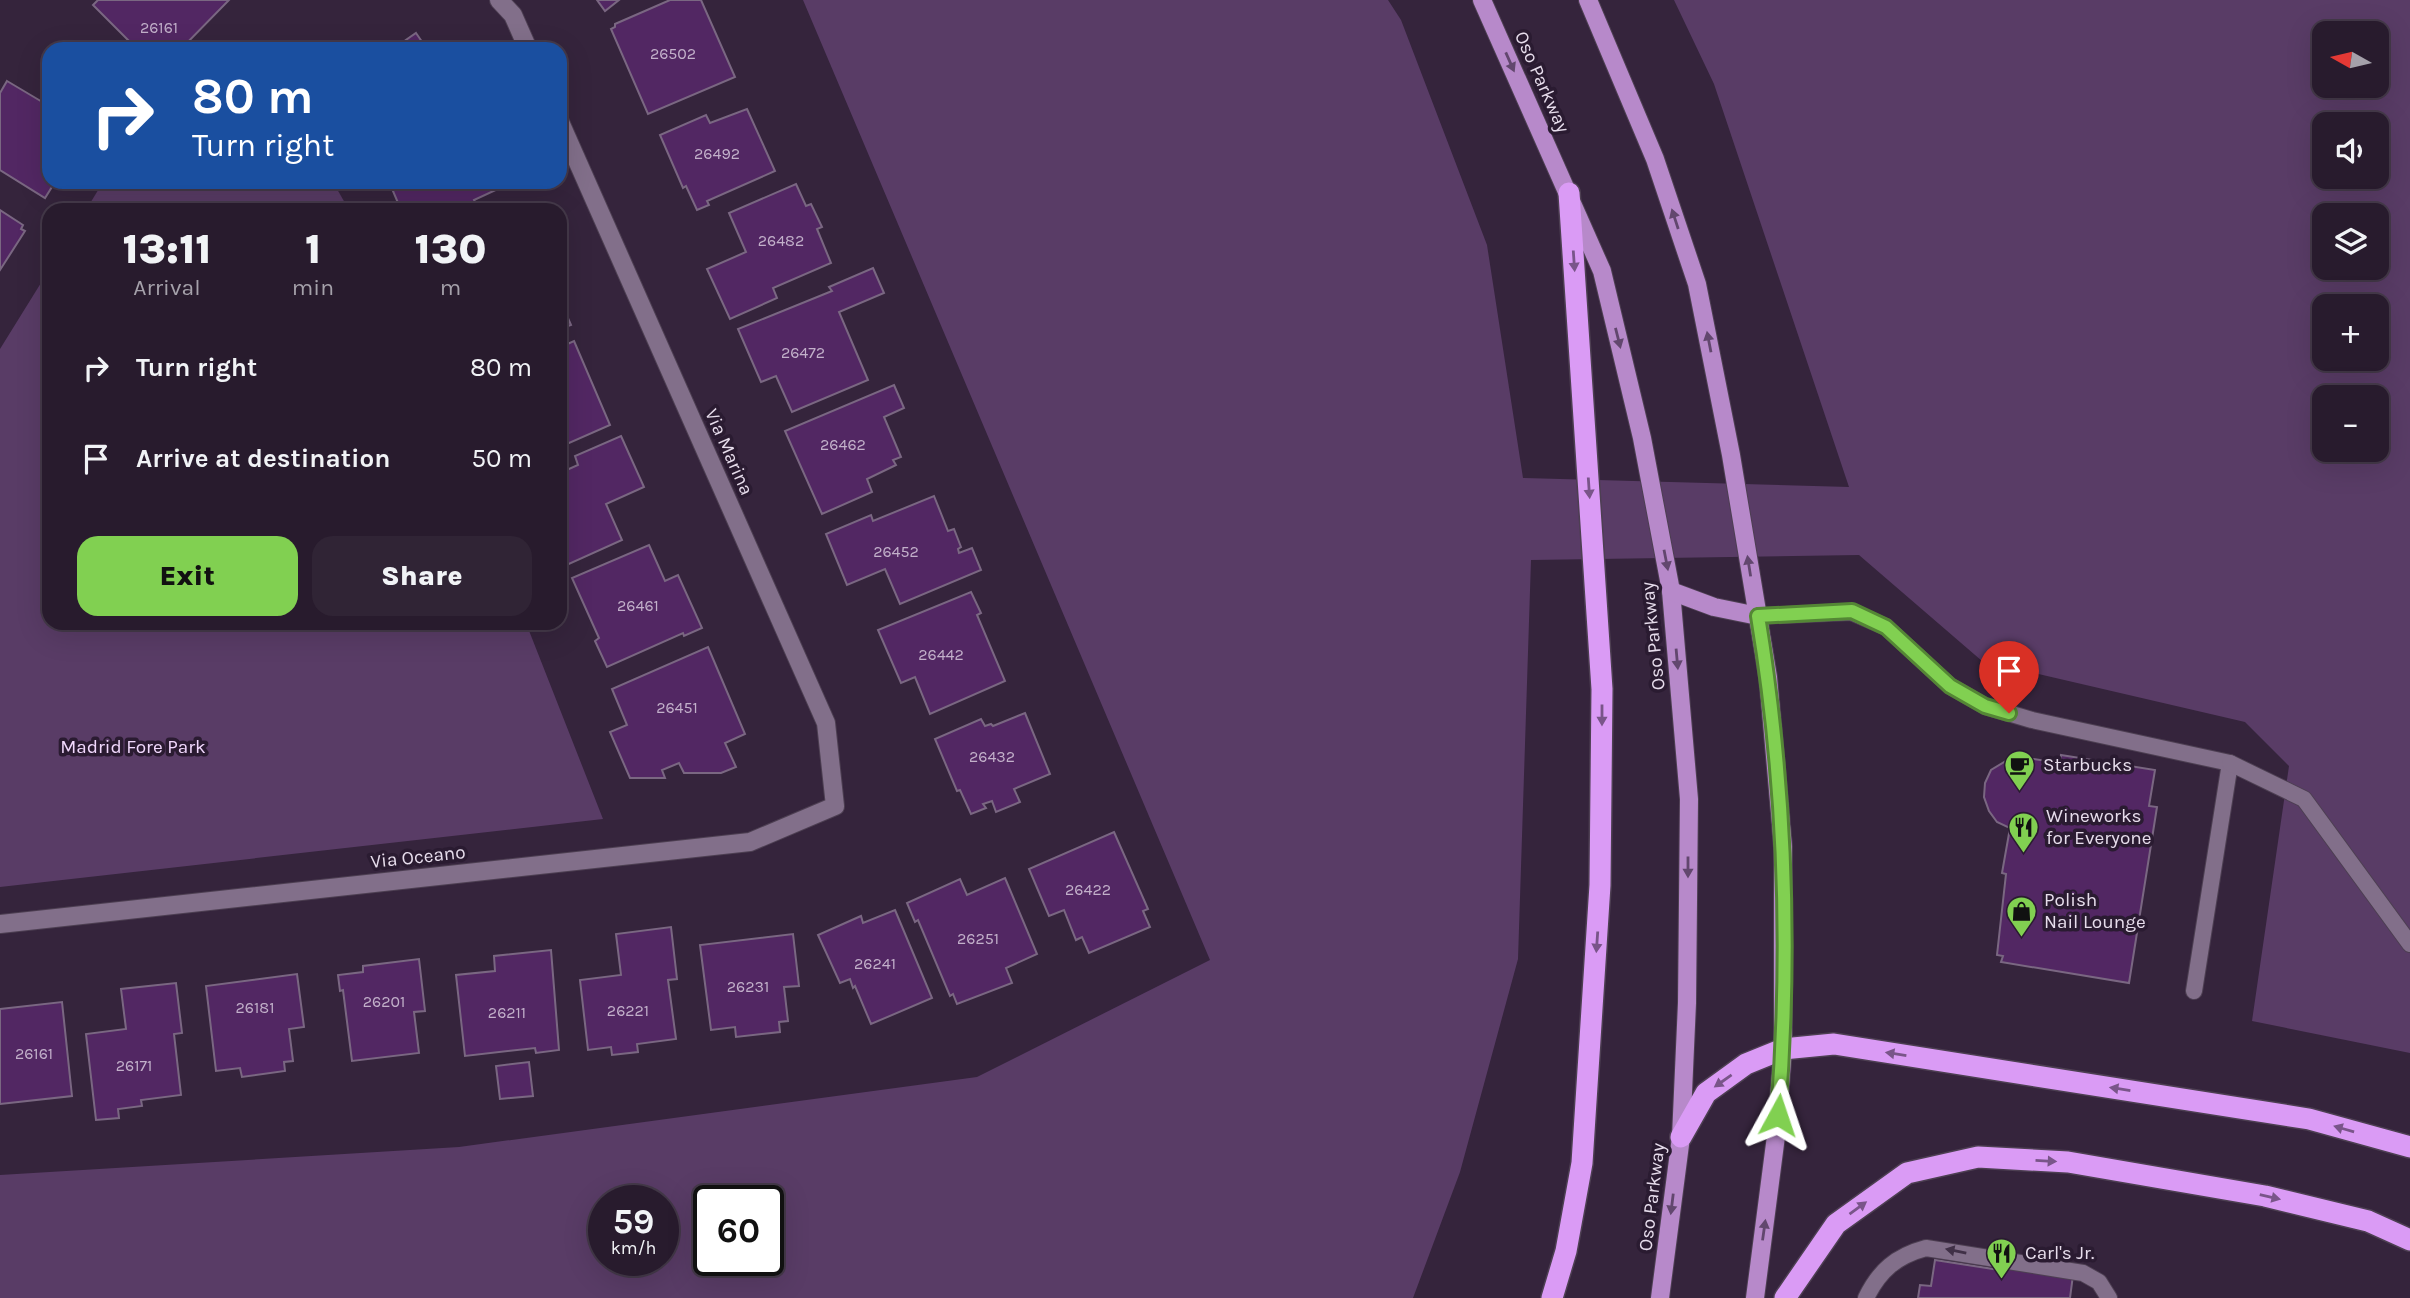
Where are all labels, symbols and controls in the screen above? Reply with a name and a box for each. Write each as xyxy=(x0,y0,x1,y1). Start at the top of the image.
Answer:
house number: 26161 xyxy=(140,18,178,37)
north arrow xyxy=(2312,21,2389,98)
map controls xyxy=(2312,21,2389,462)
street label: Oso Parkway xyxy=(1510,28,1574,136)
house number: 26502 xyxy=(650,44,696,63)
one-way arrow xyxy=(1504,52,1516,72)
text: 80 m xyxy=(192,68,314,125)
icon: right xyxy=(77,70,168,161)
button: sound xyxy=(2312,112,2389,189)
text: Turn right xyxy=(192,127,334,164)
house number: 26492 xyxy=(694,144,740,163)
button: layers xyxy=(2312,203,2389,280)
one-way arrow xyxy=(1670,208,1680,229)
text: 13:11 xyxy=(122,224,211,274)
text: 1 xyxy=(305,224,321,274)
text: 130 xyxy=(415,224,487,274)
house number: 26482 xyxy=(758,231,804,250)
one-way arrow xyxy=(1568,250,1579,272)
text: Arrival xyxy=(133,274,201,301)
text: min xyxy=(292,274,334,301)
text: m xyxy=(440,274,461,301)
button: + xyxy=(2312,294,2389,371)
one-way arrow xyxy=(1612,327,1623,349)
one-way arrow xyxy=(1703,331,1714,353)
house number: 26472 xyxy=(781,343,825,362)
icon: right xyxy=(77,349,115,387)
text: Turn right xyxy=(136,352,257,383)
text: 80 m xyxy=(470,352,532,383)
button: − xyxy=(2312,385,2389,462)
street label: Via Marina xyxy=(700,405,758,499)
house number: 26462 xyxy=(820,435,866,454)
icon: arrive xyxy=(77,440,115,478)
text: Arrive at destination xyxy=(136,443,390,474)
text: 50 m xyxy=(471,443,532,474)
one-way arrow xyxy=(1584,477,1595,499)
button: Exit xyxy=(77,536,298,616)
button: Share xyxy=(312,536,532,616)
house number: 26452 xyxy=(873,542,919,561)
one-way arrow xyxy=(1660,549,1671,571)
one-way arrow xyxy=(1743,555,1754,577)
street label: Oso Parkway xyxy=(1636,581,1670,691)
house number: 26461 xyxy=(617,596,659,615)
pin xyxy=(1979,641,2039,713)
house number: 26442 xyxy=(918,645,964,664)
one-way arrow xyxy=(1672,648,1683,670)
icon: arrive xyxy=(1990,652,2028,690)
house number: 26451 xyxy=(656,698,698,717)
one-way arrow xyxy=(1596,704,1607,726)
park label: Madrid Fore Park xyxy=(60,736,206,758)
house number: 26432 xyxy=(969,747,1015,766)
cafe icon: Starbucks xyxy=(2003,748,2037,792)
place label: Starbucks xyxy=(2043,754,2132,776)
place label: Wineworks for Everyone xyxy=(2046,805,2152,849)
restaurant icon: Wineworks for Everyone xyxy=(2006,810,2040,854)
street label: Via Oceano xyxy=(369,841,467,873)
one-way arrow xyxy=(1682,856,1694,878)
house number: 26422 xyxy=(1065,880,1111,899)
place label: Polish Nail Lounge xyxy=(2044,889,2146,933)
shop icon: Polish Nail Lounge xyxy=(2004,894,2038,938)
house number: 26251 xyxy=(957,929,999,948)
one-way arrow xyxy=(1591,931,1602,953)
house number: 26241 xyxy=(854,954,896,973)
house number: 26231 xyxy=(727,977,769,996)
house number: 26201 xyxy=(363,992,405,1011)
house number: 26181 xyxy=(236,998,274,1017)
house number: 26221 xyxy=(607,1001,649,1020)
house number: 26211 xyxy=(488,1003,526,1022)
house number: 26161 xyxy=(15,1044,53,1063)
one-way arrow xyxy=(1885,1048,1907,1059)
house number: 26171 xyxy=(116,1056,152,1075)
one-way arrow xyxy=(1714,1073,1732,1087)
position arrow xyxy=(1741,1078,1815,1152)
one-way arrow xyxy=(2109,1083,2131,1094)
one-way arrow xyxy=(2333,1123,2355,1134)
street label: Oso Parkway xyxy=(1634,1142,1670,1252)
one-way arrow xyxy=(2035,1155,2057,1166)
speed limit sign: 60 xyxy=(693,1185,784,1276)
one-way arrow xyxy=(2260,1192,2282,1203)
one-way arrow xyxy=(1667,1194,1678,1216)
text: 59 xyxy=(613,1201,654,1242)
one-way arrow xyxy=(1849,1201,1867,1215)
one-way arrow xyxy=(1758,1219,1769,1241)
restaurant icon: Carl's Jr. xyxy=(1985,1236,2019,1280)
text: km/h xyxy=(611,1237,656,1259)
place label: Carl's Jr. xyxy=(2025,1242,2094,1264)
one-way arrow xyxy=(1945,1246,1967,1257)

